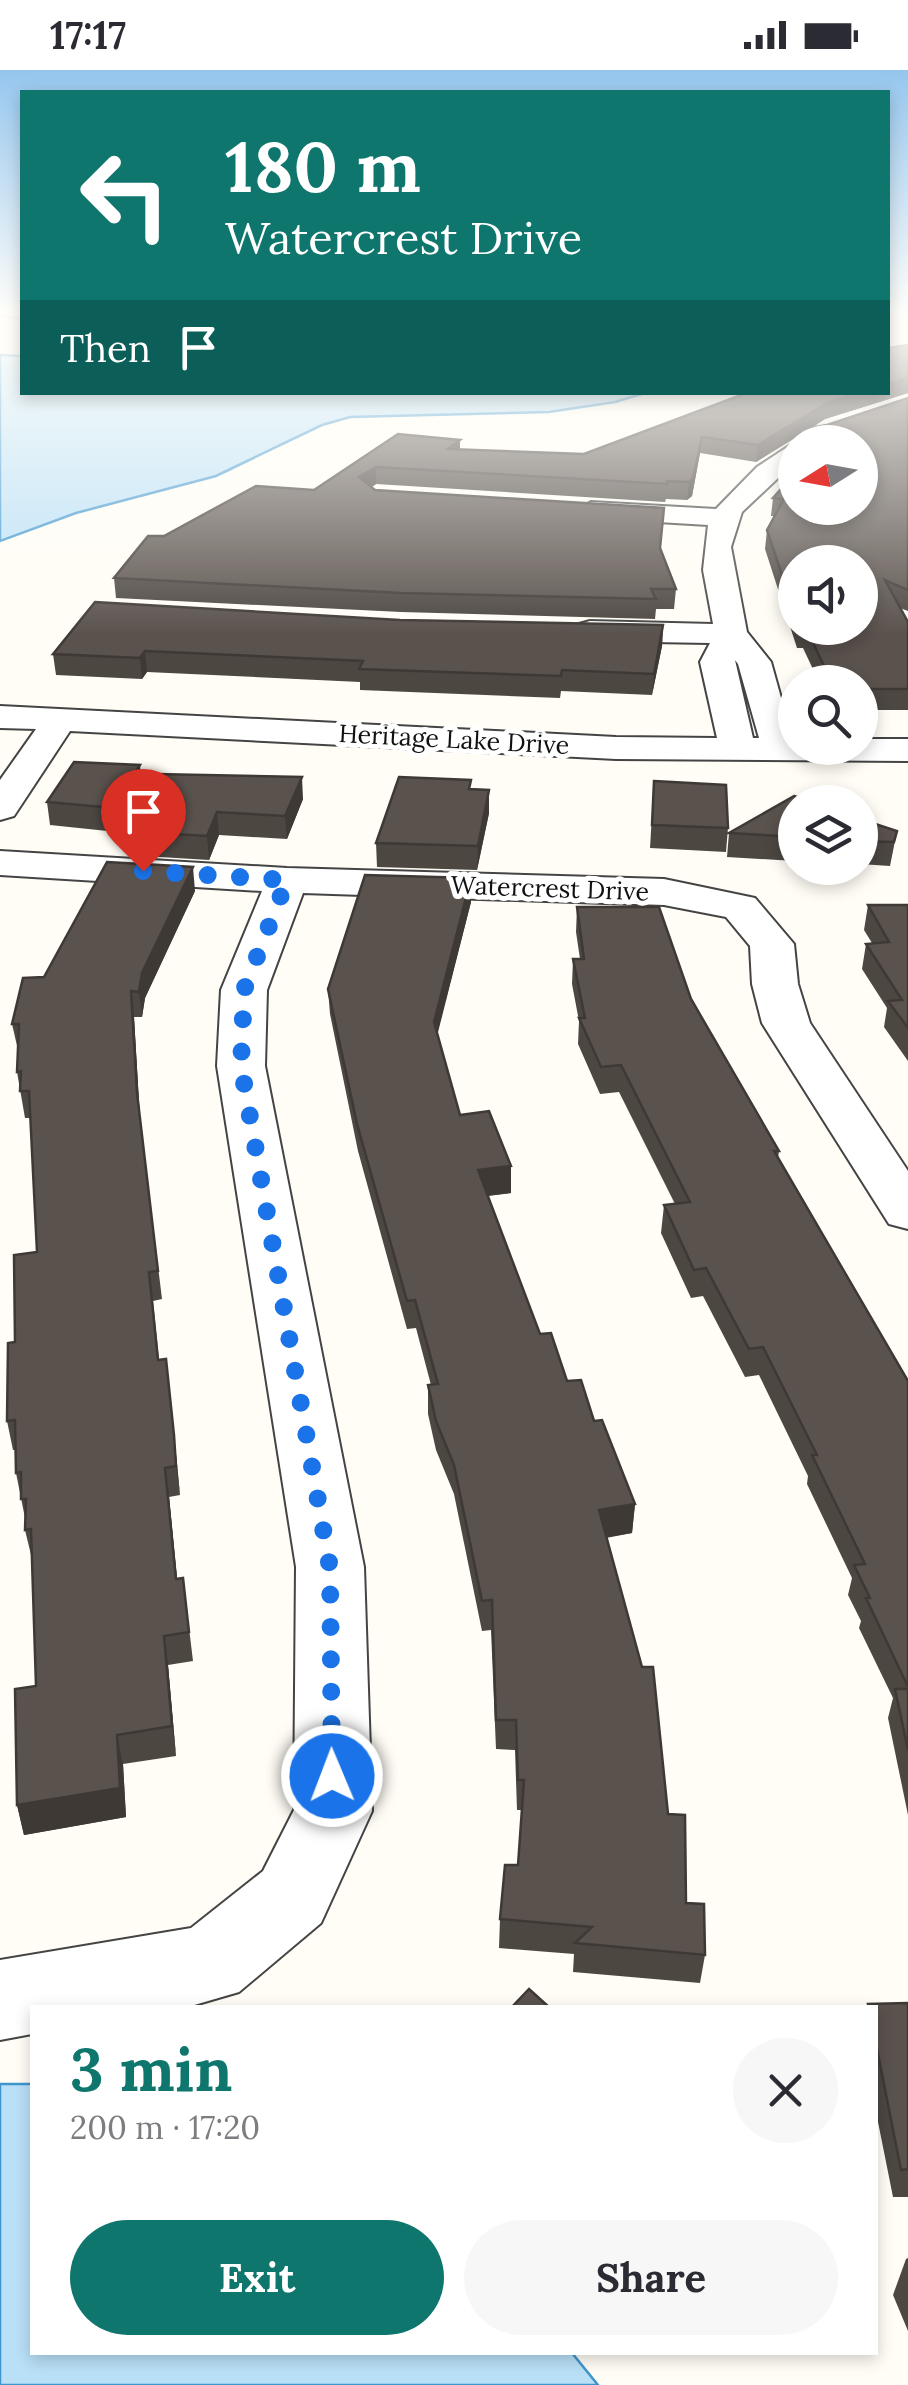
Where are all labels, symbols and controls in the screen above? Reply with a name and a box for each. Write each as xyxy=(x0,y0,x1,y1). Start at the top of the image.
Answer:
text: 17:17 xyxy=(50,11,126,59)
text: 180 m xyxy=(225,122,421,211)
icon: left xyxy=(60,130,190,260)
text: Watercrest Drive xyxy=(225,209,582,266)
icon: arrive xyxy=(171,320,226,375)
text: Then xyxy=(60,324,151,372)
north arrow xyxy=(778,425,878,525)
map controls xyxy=(778,425,878,885)
button: sound xyxy=(778,545,878,645)
button: search xyxy=(778,665,878,765)
street label: Heritage Lake Drive xyxy=(338,717,570,761)
pin xyxy=(101,769,186,872)
icon: arrive xyxy=(116,784,171,839)
button: layers xyxy=(778,785,878,885)
street label: Watercrest Drive xyxy=(450,869,650,907)
position arrow xyxy=(280,1724,384,1828)
text: 3 min xyxy=(70,2031,232,2107)
button: close xyxy=(733,2038,838,2143)
text: 200 m · 17:20 xyxy=(70,2107,260,2148)
button: Exit xyxy=(70,2220,444,2335)
button: Share xyxy=(464,2220,838,2335)

